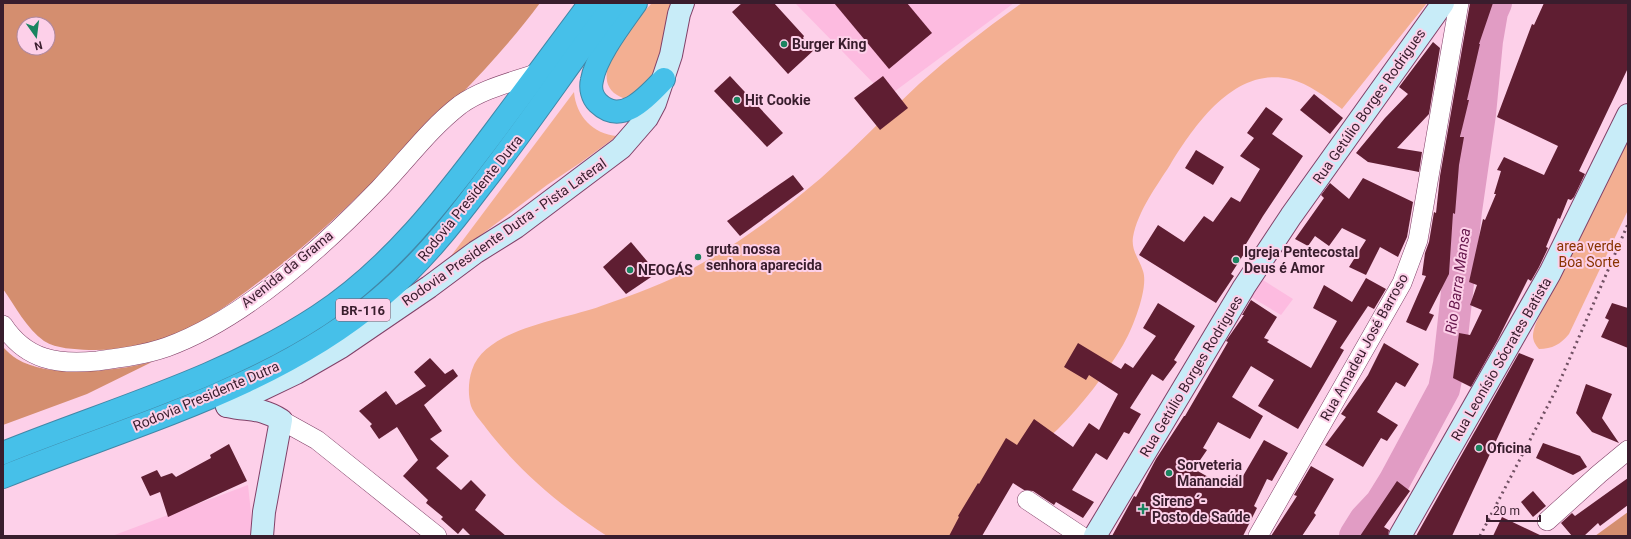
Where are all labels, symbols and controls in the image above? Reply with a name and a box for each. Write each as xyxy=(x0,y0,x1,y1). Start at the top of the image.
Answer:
north arrow xyxy=(16,16,56,56)
street label: Rua Getúlio Borges Rodrigues xyxy=(1309,26,1429,186)
place label: Burger King xyxy=(792,36,866,52)
text: N xyxy=(33,38,44,53)
marker: Burger King xyxy=(779,39,789,49)
place label: Hit Cookie xyxy=(745,92,811,108)
marker: Hit Cookie xyxy=(732,95,742,105)
street label: Rodovia Presidente Dutra xyxy=(414,132,526,264)
street label: Rodovia Presidente Dutra - Pista Lateral xyxy=(399,155,609,309)
street label: Avenida da Grama xyxy=(238,227,336,311)
water label: Rio Barra Mansa xyxy=(1442,227,1474,335)
park label: area verde Boa Sorte xyxy=(1557,238,1621,270)
place label: gruta nossa senhora aparecida xyxy=(706,241,823,273)
place label: Igreja Pentecostal Deus é Amor xyxy=(1244,244,1358,276)
marker: gruta nossa senhora aparecida xyxy=(693,252,703,262)
marker: Igreja Pentecostal Deus é Amor xyxy=(1231,255,1241,265)
place label: NEOGÁS xyxy=(638,261,693,278)
marker: NEOGÁS xyxy=(625,265,635,275)
street label: Rua Amadeu José Barroso xyxy=(1317,271,1411,423)
street label: Rua Leonísio Sócrates Batista xyxy=(1448,275,1554,443)
street label: Rua Getúlio Borges Rodrigues xyxy=(1136,293,1246,459)
road number: BR-116 xyxy=(336,299,390,321)
street label: Rodovia Presidente Dutra xyxy=(130,358,282,434)
place label: Oficina xyxy=(1487,440,1532,456)
marker: Oficina xyxy=(1474,443,1484,453)
place label: Sorveteria Manancial xyxy=(1177,457,1242,489)
marker: Sorveteria Manancial xyxy=(1164,468,1174,478)
place label: Sirene ´- Posto de Saúde xyxy=(1152,493,1251,525)
scale bar xyxy=(1487,497,1540,523)
marker: Sirene ´- Posto de Saúde xyxy=(1137,503,1149,515)
text: 20 m xyxy=(1493,504,1520,518)

